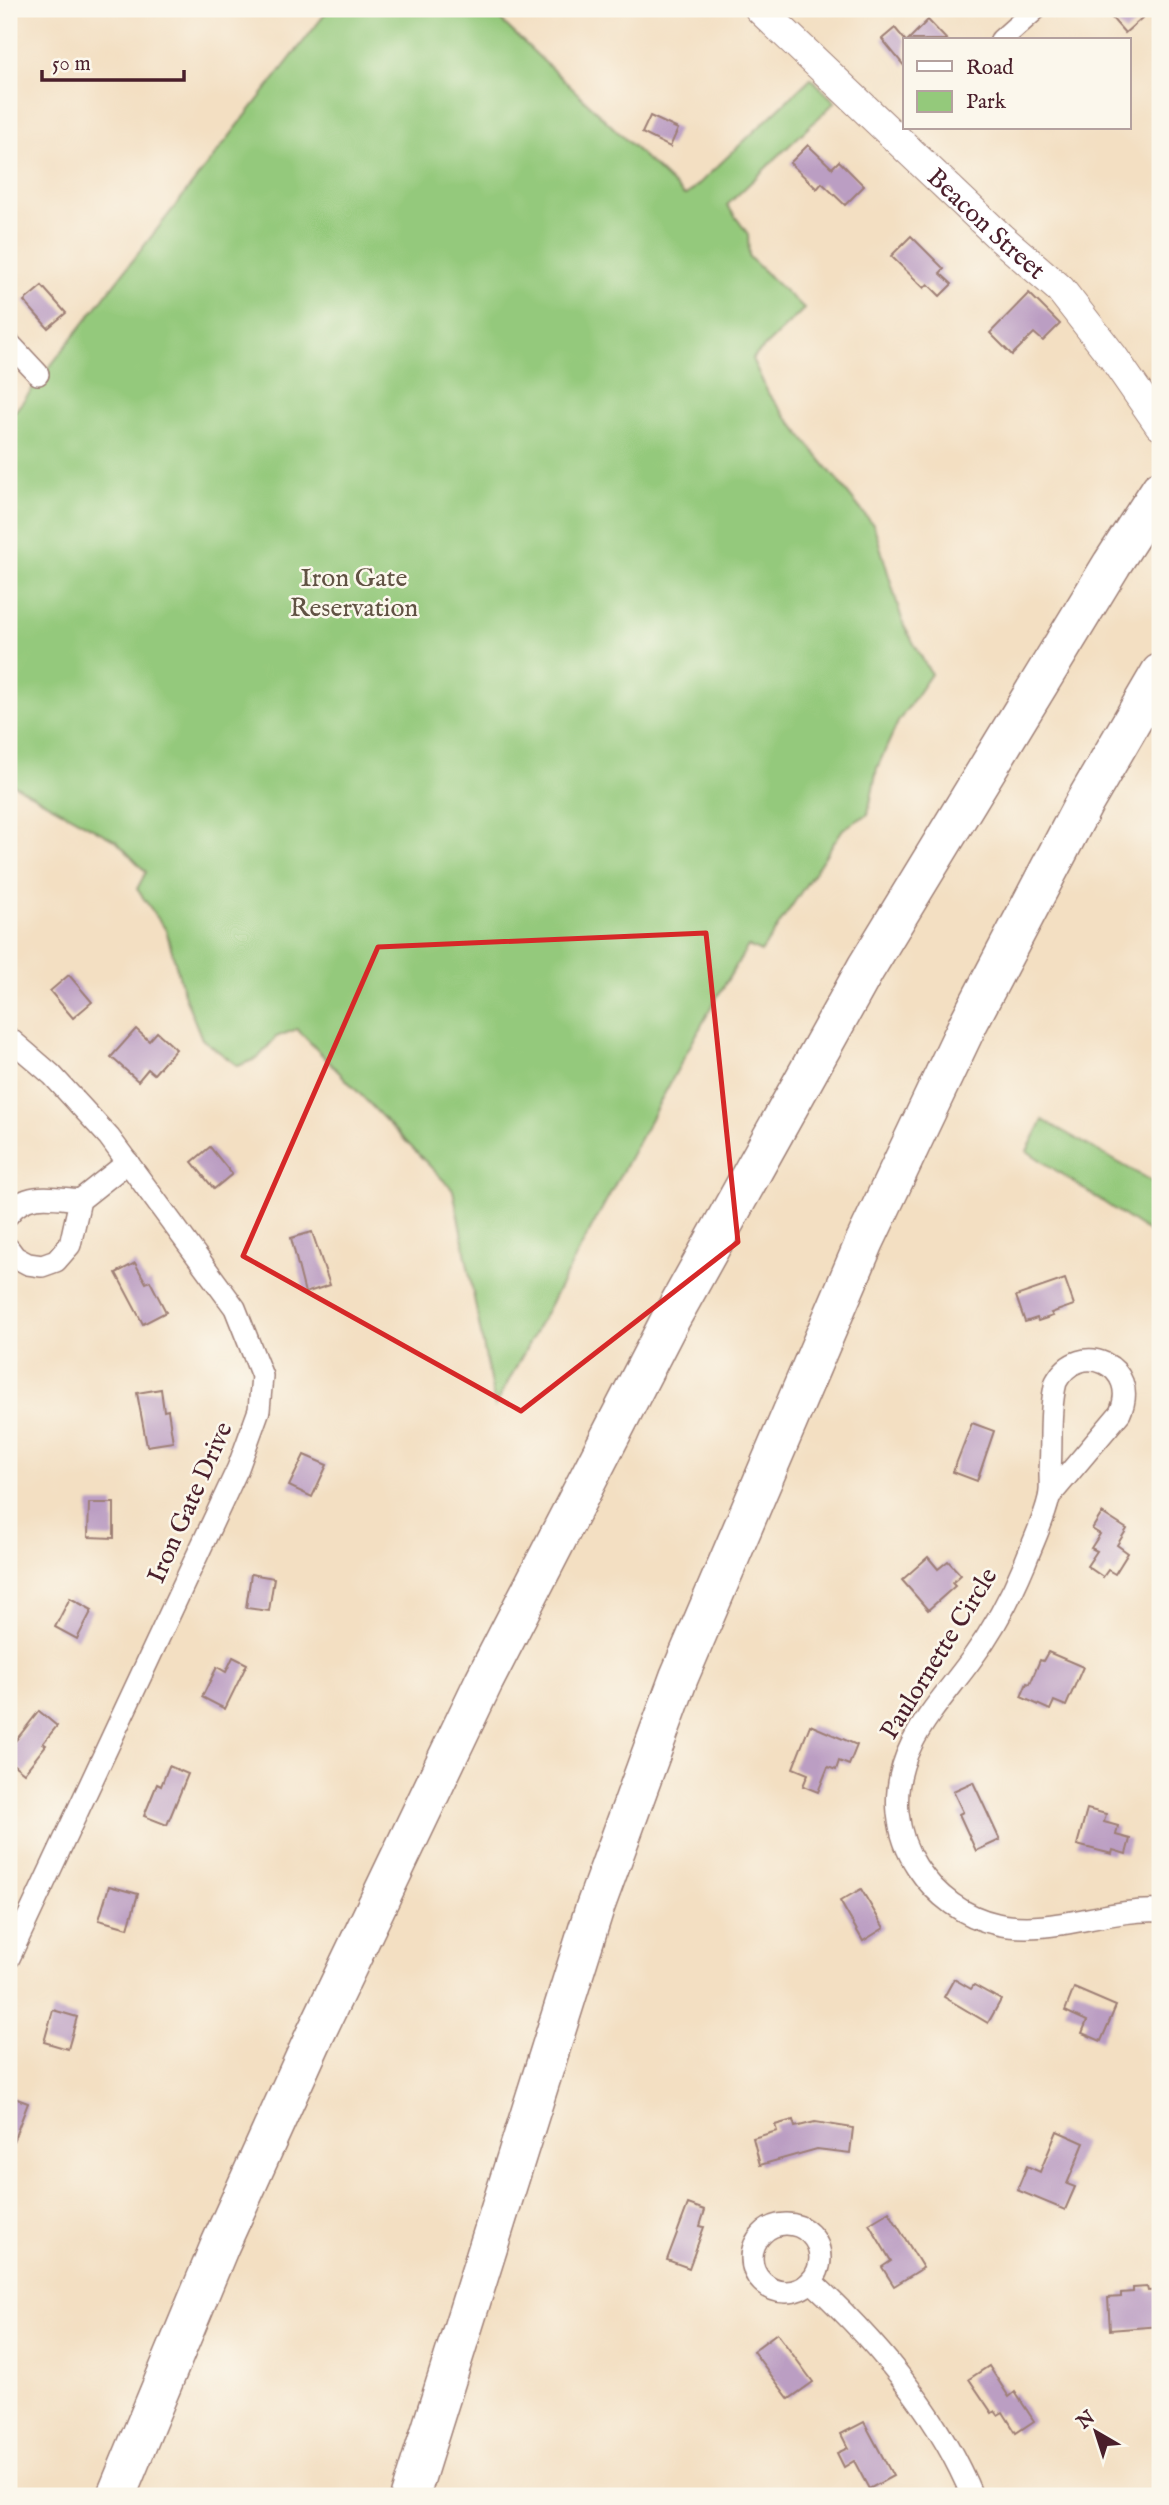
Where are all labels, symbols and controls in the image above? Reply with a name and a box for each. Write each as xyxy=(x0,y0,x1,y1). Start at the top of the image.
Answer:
scale bar xyxy=(42,38,184,82)
legend xyxy=(903,38,1130,130)
text: 50 m xyxy=(52,51,91,78)
text: Road xyxy=(966,55,1014,82)
text: Park xyxy=(966,89,1007,116)
street label: Beacon Street xyxy=(920,161,1052,287)
park label: Iron Gate Reservation xyxy=(290,562,418,625)
street label: Iron Gate Drive xyxy=(140,1417,241,1588)
street label: Paulornette Circle xyxy=(873,1562,1005,1746)
north arrow xyxy=(1060,2396,1130,2466)
text: N xyxy=(1072,2405,1101,2435)

